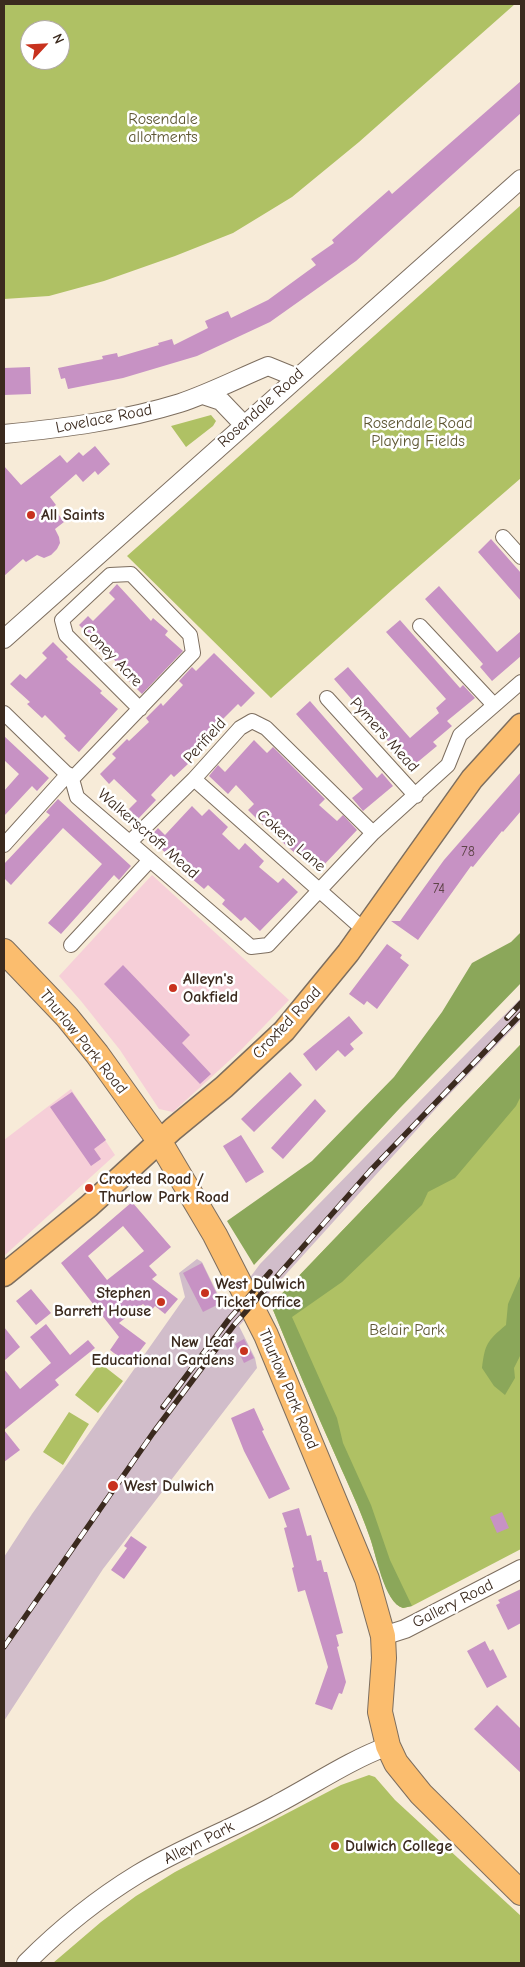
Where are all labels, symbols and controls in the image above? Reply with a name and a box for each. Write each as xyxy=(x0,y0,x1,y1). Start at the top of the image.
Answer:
north arrow xyxy=(20,20,70,70)
text: N xyxy=(49,31,68,47)
park label: Rosendale allotments xyxy=(128,109,198,147)
street label: Rosendale Road xyxy=(214,364,308,452)
street label: Lovelace Road xyxy=(54,400,154,438)
park label: Rosendale Road Playing Fields xyxy=(363,413,473,451)
place label: All Saints xyxy=(41,505,105,525)
marker: All Saints xyxy=(25,509,37,521)
street label: Coney Acre xyxy=(78,621,146,691)
street label: Pymers Mead xyxy=(345,694,423,776)
street label: Perifield xyxy=(180,714,230,768)
street label: Walkerscroft Mead xyxy=(94,785,202,883)
street label: Cokers Lane xyxy=(253,806,329,876)
house number: 78 xyxy=(461,844,475,860)
house number: 74 xyxy=(433,881,445,897)
place label: Alleyn's Oakfield xyxy=(183,969,238,1007)
marker: Alleyn's Oakfield xyxy=(167,982,179,994)
street label: Croxted Road xyxy=(249,983,325,1063)
street label: Thurlow Park Road xyxy=(35,986,131,1098)
place label: Croxted Road / Thurlow Park Road xyxy=(99,1169,229,1207)
marker: Croxted Road / Thurlow Park Road xyxy=(83,1182,95,1194)
place label: West Dulwich Ticket Office xyxy=(215,1274,305,1312)
place label: Stephen Barrett House xyxy=(54,1283,151,1321)
marker: West Dulwich Ticket Office xyxy=(199,1287,211,1299)
marker: Stephen Barrett House xyxy=(155,1296,167,1308)
park label: Belair Park xyxy=(369,1320,445,1340)
street label: Thurlow Park Road xyxy=(254,1326,322,1452)
place label: New Leaf Educational Gardens xyxy=(91,1332,234,1370)
marker: New Leaf Educational Gardens xyxy=(238,1345,250,1357)
place label: West Dulwich xyxy=(124,1476,214,1496)
marker: West Dulwich xyxy=(106,1479,120,1493)
street label: Gallery Road xyxy=(409,1575,497,1633)
street label: Alleyn Park xyxy=(161,1817,237,1869)
place label: Dulwich College xyxy=(345,1836,452,1856)
marker: Dulwich College xyxy=(329,1840,341,1852)

